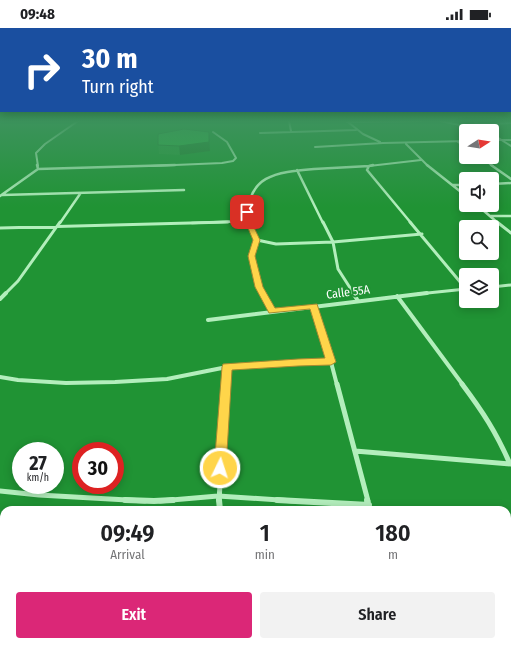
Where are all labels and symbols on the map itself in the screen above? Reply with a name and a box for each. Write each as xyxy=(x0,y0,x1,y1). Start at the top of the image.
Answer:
north arrow xyxy=(459,124,499,164)
pin xyxy=(230,195,264,229)
street label: Calle 55A xyxy=(325,282,371,302)
speed limit sign: 30 xyxy=(72,442,124,494)
position arrow xyxy=(199,447,241,489)

